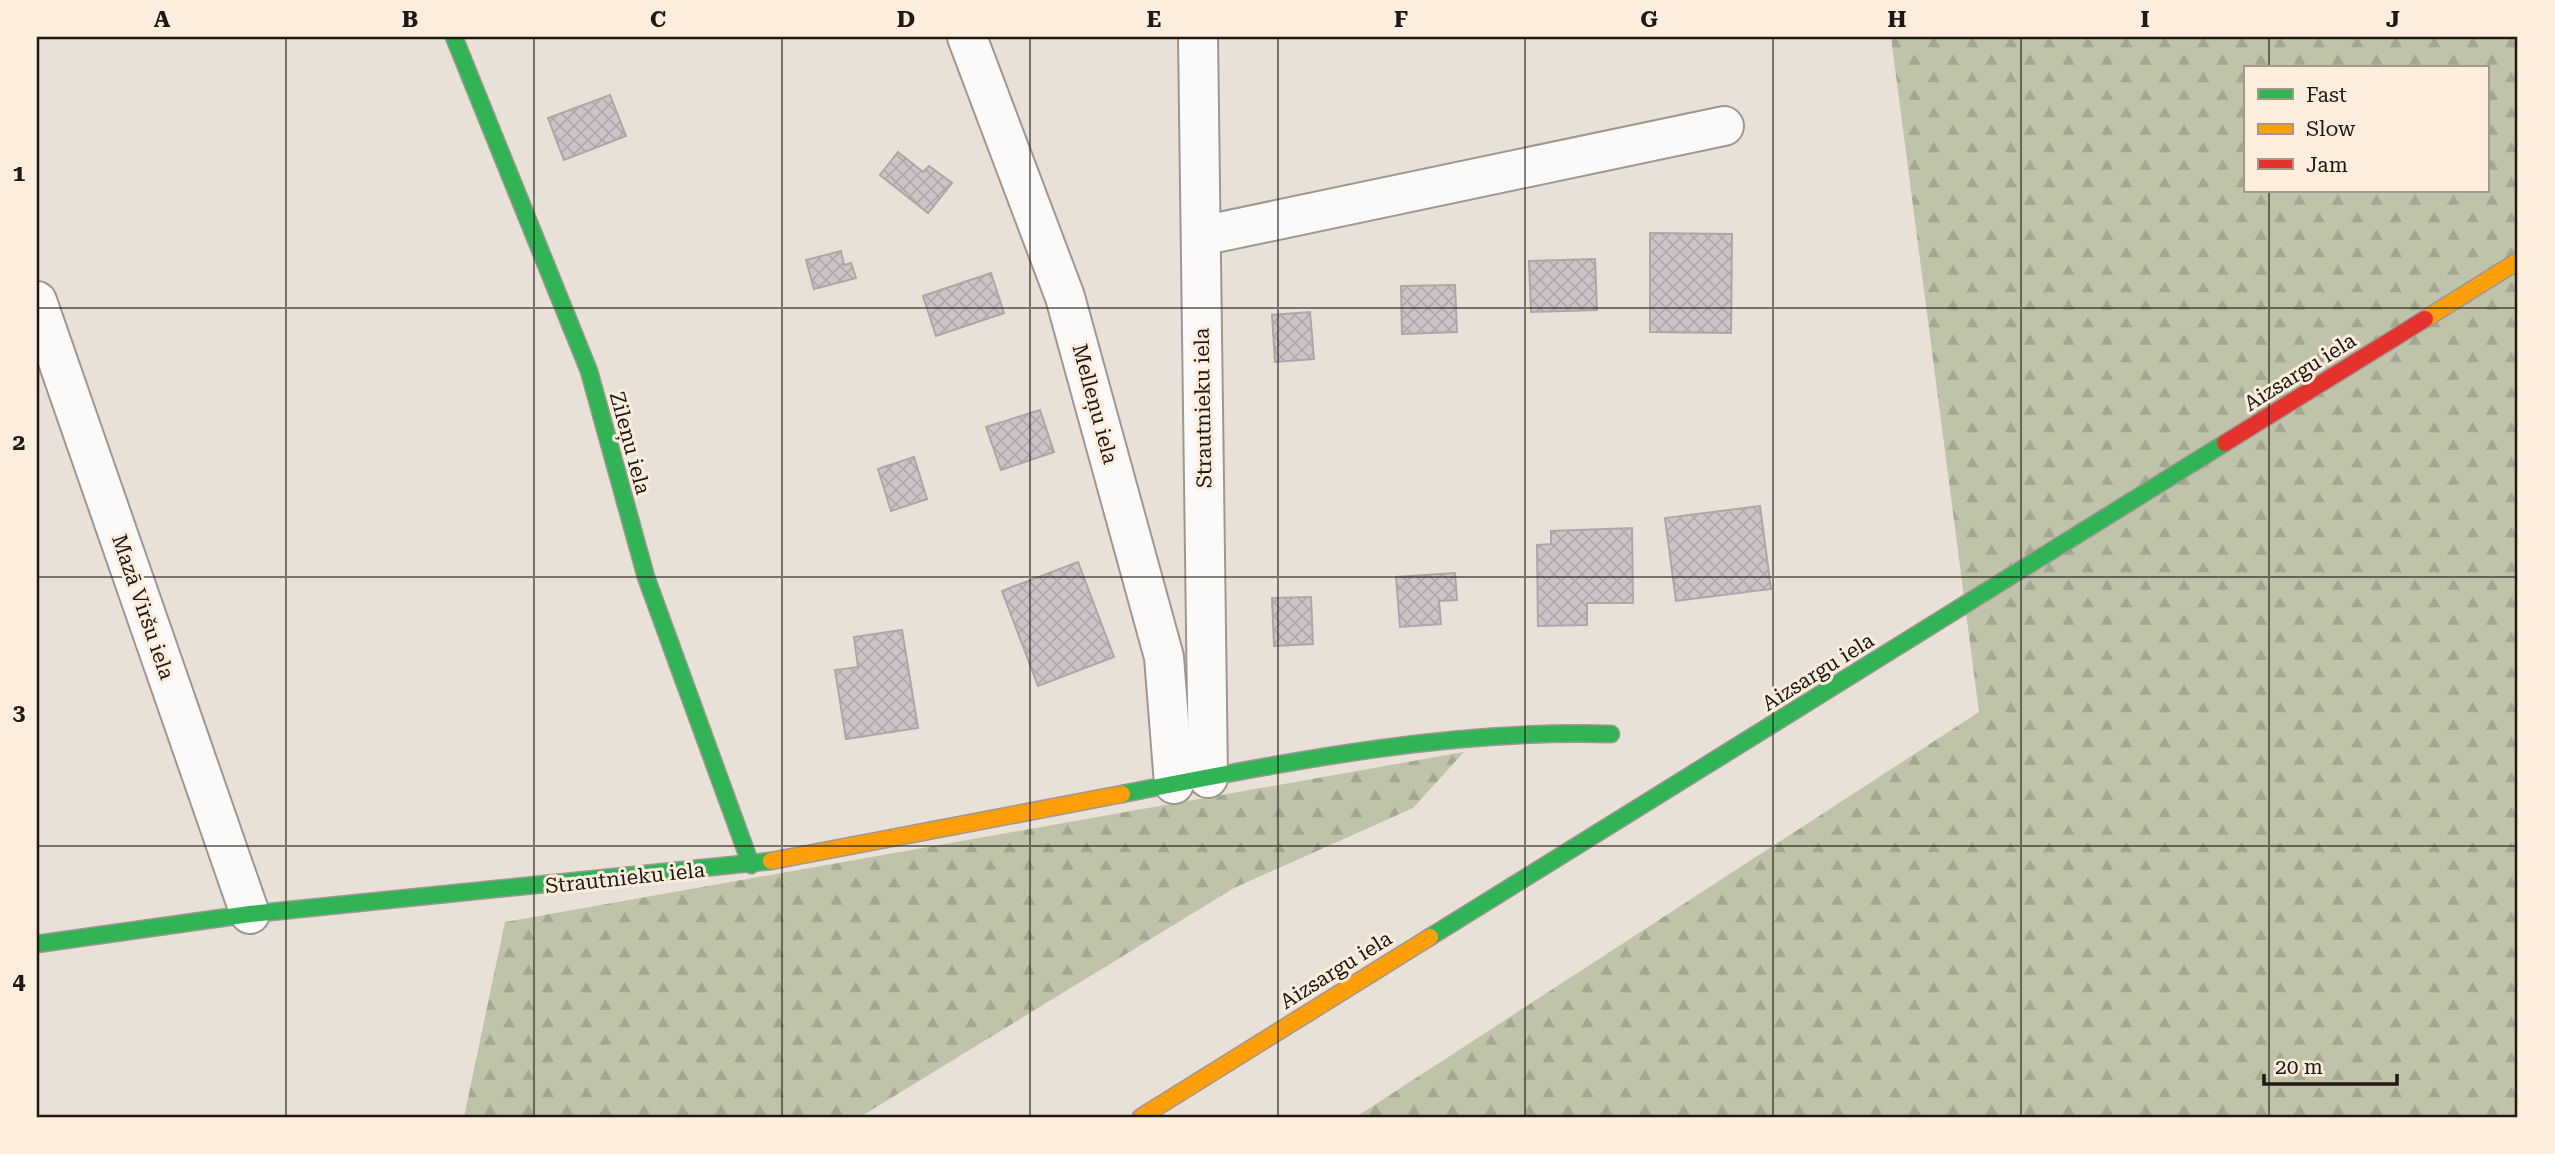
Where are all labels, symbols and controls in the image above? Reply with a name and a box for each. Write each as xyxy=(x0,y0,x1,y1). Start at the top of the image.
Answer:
text: A xyxy=(154,6,171,33)
text: B xyxy=(402,6,418,33)
text: C xyxy=(650,6,666,33)
text: D xyxy=(897,6,915,33)
text: E xyxy=(1147,6,1161,33)
text: F xyxy=(1394,6,1408,33)
text: G xyxy=(1640,6,1658,33)
text: H xyxy=(1888,6,1907,33)
text: I xyxy=(2140,6,2150,33)
text: J xyxy=(2386,6,2400,33)
legend xyxy=(2244,66,2488,192)
text: Fast xyxy=(2306,83,2347,107)
text: Slow xyxy=(2306,117,2356,141)
text: Jam xyxy=(2306,153,2348,177)
text: 1 xyxy=(13,160,26,187)
street label: Strautnieku iela xyxy=(1190,327,1216,488)
street label: Aizsargu iela xyxy=(2240,328,2361,416)
street label: Melleņu iela xyxy=(1066,341,1123,468)
street label: Zileņu iela xyxy=(603,389,655,498)
text: 2 xyxy=(13,429,25,456)
street label: Mazā Viršu iela xyxy=(107,531,179,683)
street label: Aizsargu iela xyxy=(1758,628,1879,716)
text: 3 xyxy=(13,699,26,726)
street label: Strautnieku iela xyxy=(544,858,707,898)
street label: Aizsargu iela xyxy=(1276,926,1397,1014)
text: 4 xyxy=(13,968,26,995)
scale bar xyxy=(2264,1042,2398,1086)
text: 20 m xyxy=(2275,1055,2323,1079)

